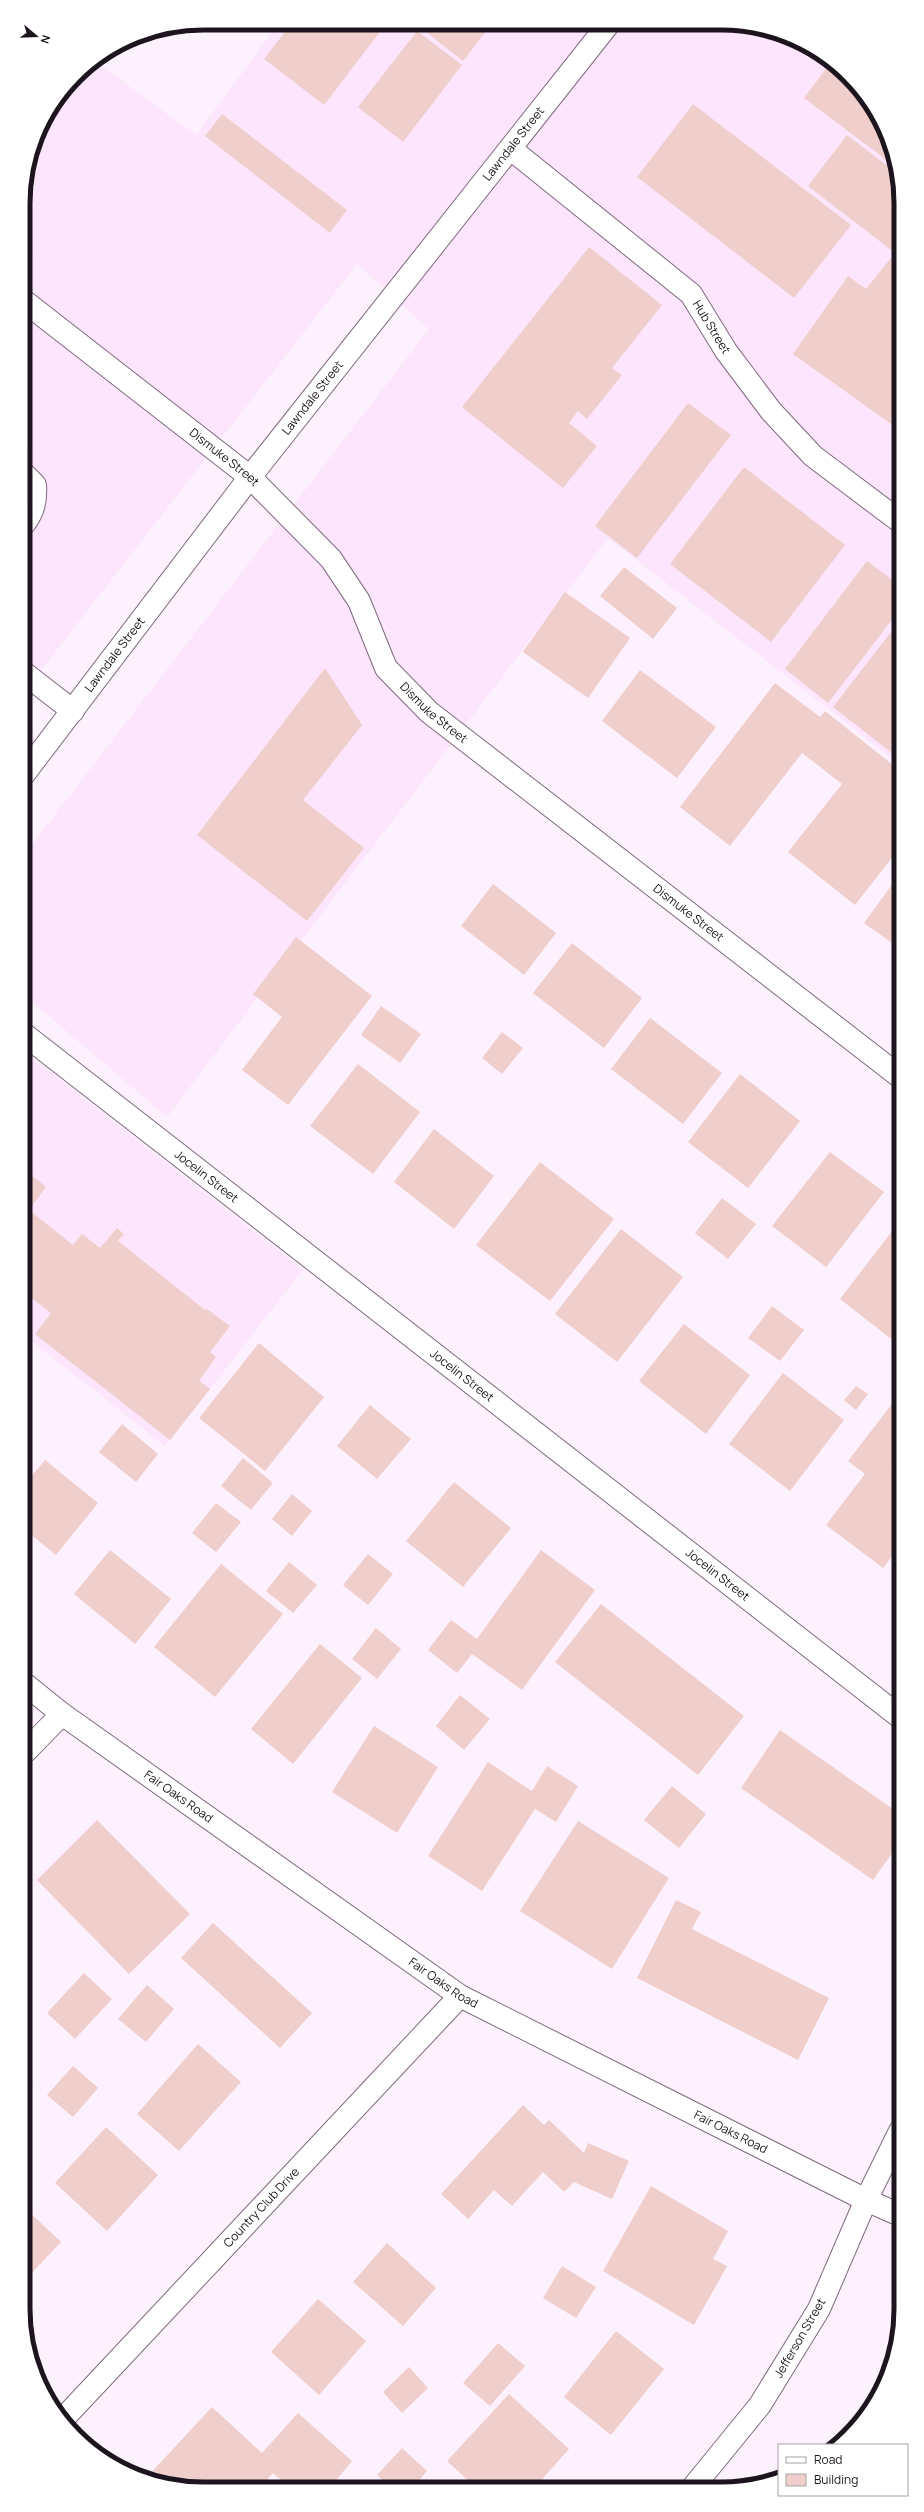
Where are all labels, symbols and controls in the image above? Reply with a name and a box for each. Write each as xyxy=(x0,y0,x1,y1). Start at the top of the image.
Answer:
north arrow xyxy=(16,16,56,56)
text: N xyxy=(38,33,54,46)
street label: Lawndale Street xyxy=(479,103,548,184)
street label: Hub Street xyxy=(689,297,735,357)
street label: Lawndale Street xyxy=(278,357,347,438)
street label: Dismuke Street xyxy=(186,424,264,490)
street label: Lawndale Street xyxy=(80,613,149,695)
street label: Dismuke Street xyxy=(396,678,471,747)
street label: Dismuke Street xyxy=(650,880,728,945)
street label: Jocelin Street xyxy=(171,1146,242,1206)
street label: Jocelin Street xyxy=(427,1345,498,1406)
street label: Jocelin Street xyxy=(682,1544,753,1605)
street label: Fair Oaks Road xyxy=(141,1766,217,1826)
street label: Fair Oaks Road xyxy=(405,1953,481,2012)
street label: Fair Oaks Road xyxy=(691,2106,771,2157)
street label: Country Club Drive xyxy=(219,2163,303,2251)
street label: Jefferson Street xyxy=(770,2295,829,2381)
legend xyxy=(778,2444,908,2496)
text: Road xyxy=(814,2451,842,2468)
text: Building xyxy=(814,2471,858,2488)

